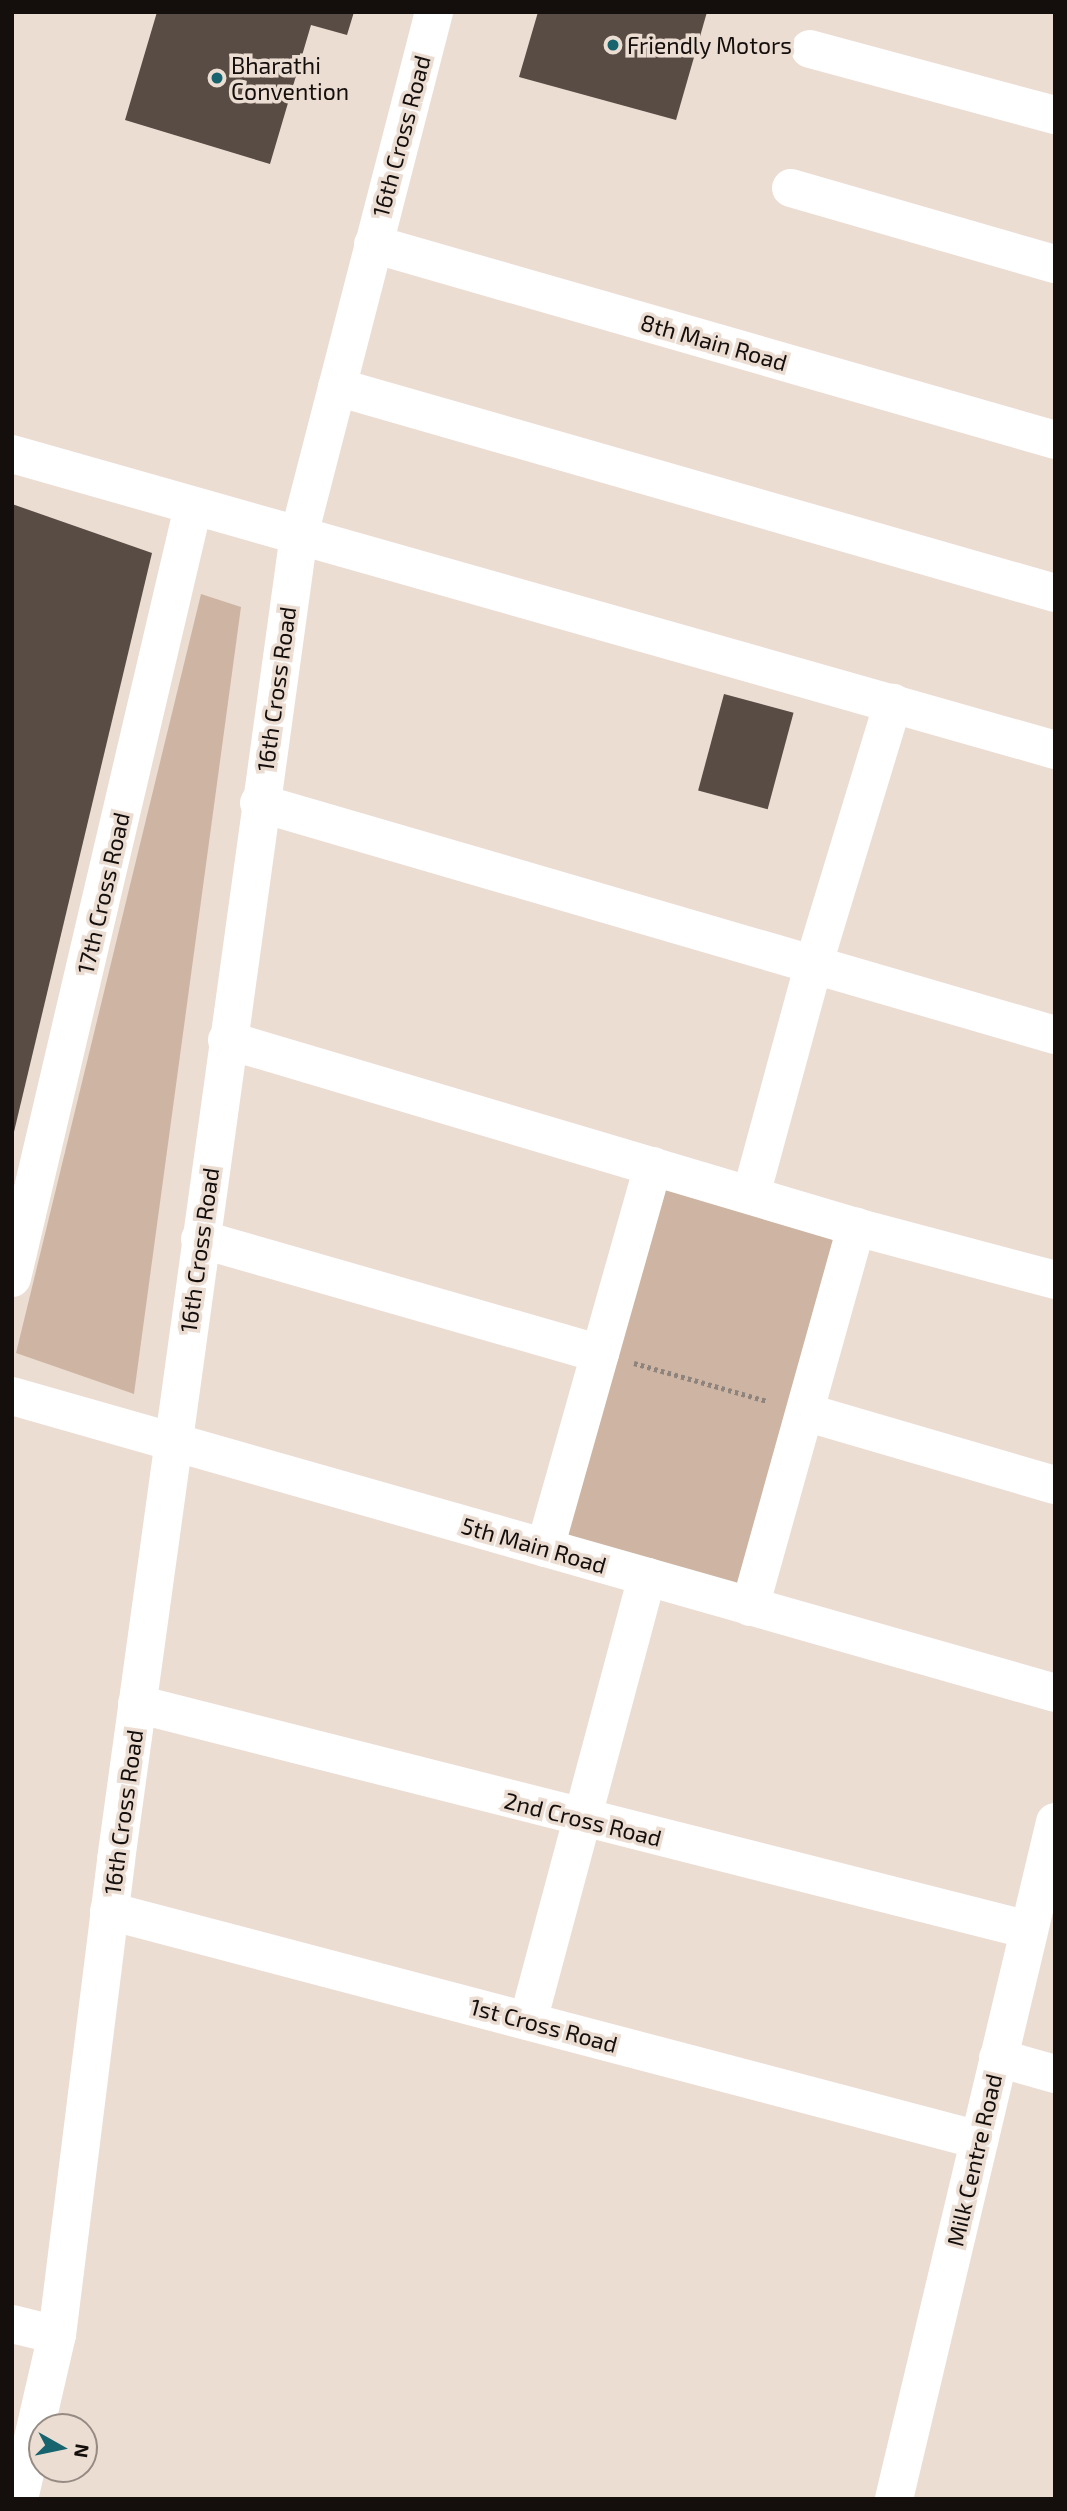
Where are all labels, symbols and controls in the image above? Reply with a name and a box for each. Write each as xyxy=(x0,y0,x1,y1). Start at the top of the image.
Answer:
place label: Friendly Motors xyxy=(627,31,792,59)
marker: Friendly Motors xyxy=(605,37,621,53)
place label: Bharathi Convention xyxy=(231,51,349,105)
street label: 16th Cross Road xyxy=(366,52,436,220)
marker: Bharathi Convention xyxy=(209,70,225,86)
street label: 8th Main Road xyxy=(638,308,790,376)
street label: 16th Cross Road xyxy=(251,605,301,773)
street label: 17th Cross Road xyxy=(71,810,135,976)
street label: 16th Cross Road xyxy=(174,1166,224,1334)
street label: 5th Main Road xyxy=(458,1511,610,1579)
street label: 16th Cross Road xyxy=(98,1728,148,1896)
street label: 2nd Cross Road xyxy=(501,1786,665,1852)
street label: 1st Cross Road xyxy=(467,1992,621,2058)
street label: Milk Centre Road xyxy=(941,2071,1007,2249)
north arrow xyxy=(28,2413,98,2483)
text: N xyxy=(70,2442,95,2460)

